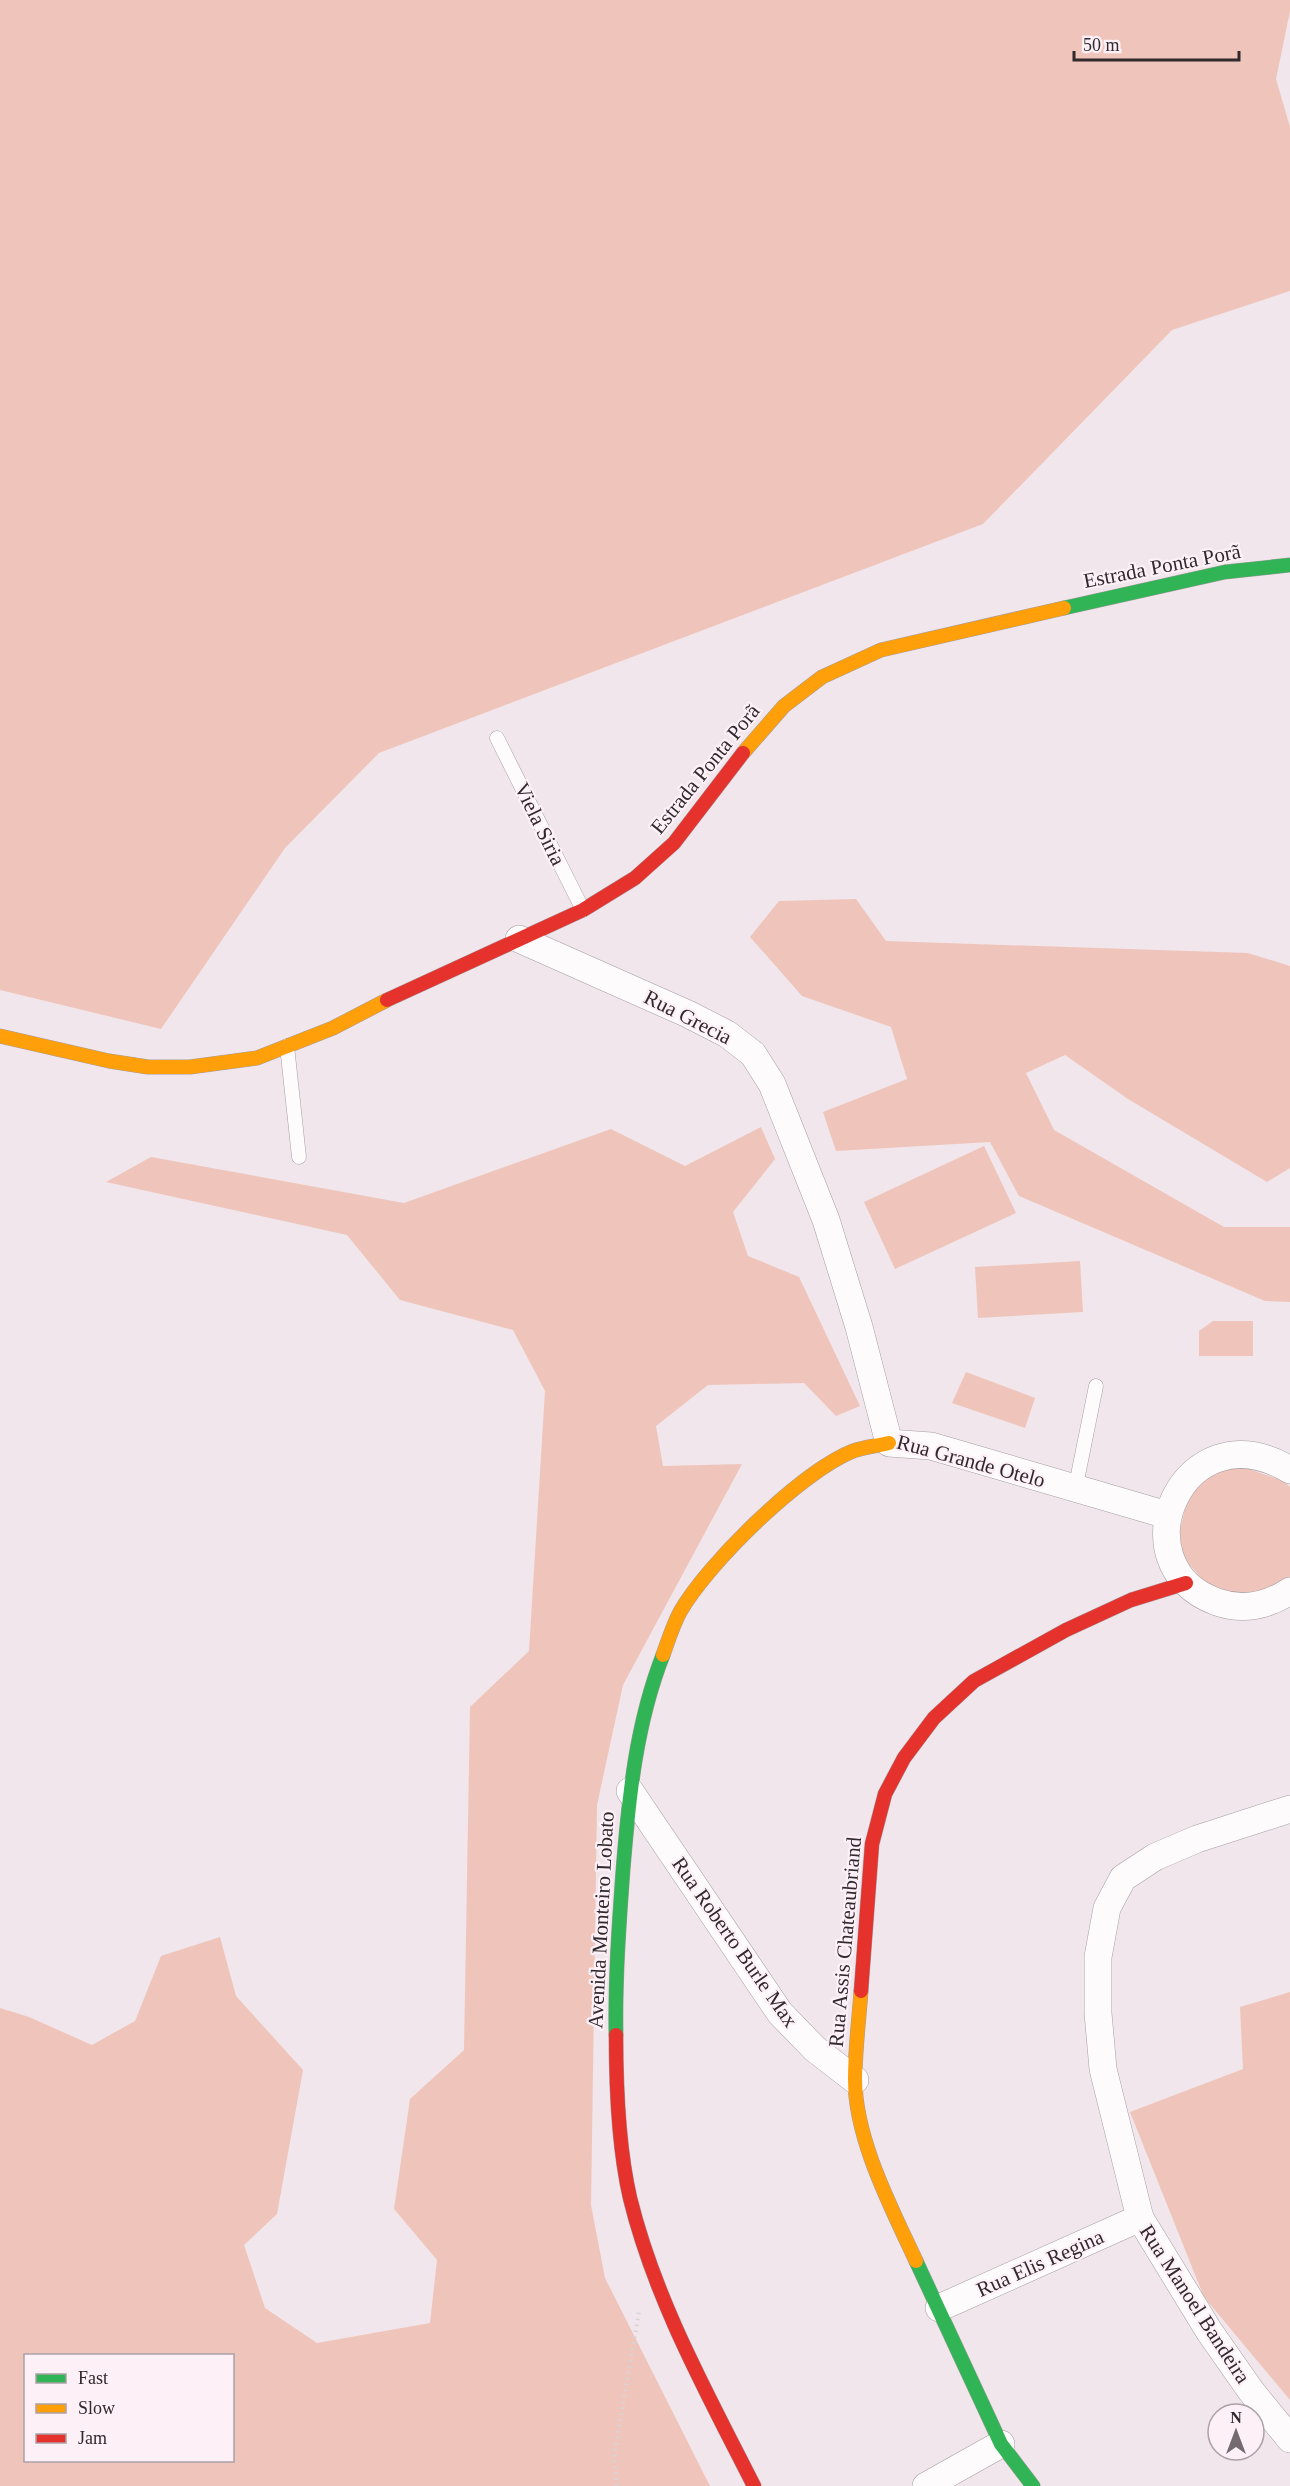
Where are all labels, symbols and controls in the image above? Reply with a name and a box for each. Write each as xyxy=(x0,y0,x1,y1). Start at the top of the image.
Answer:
scale bar xyxy=(1074,24,1239,62)
text: 50 m xyxy=(1083,35,1120,55)
street label: Estrada Ponta Porã xyxy=(1081,539,1243,593)
street label: Estrada Ponta Porã xyxy=(645,699,765,839)
street label: Viela Siria xyxy=(510,779,571,870)
street label: Rua Grecia xyxy=(640,985,736,1050)
street label: Rua Grande Otelo xyxy=(894,1430,1048,1492)
street label: Avenida Monteiro Lobato xyxy=(583,1811,619,2029)
street label: Rua Assis Chateaubriand xyxy=(824,1835,866,2048)
street label: Rua Roberto Burle Max xyxy=(667,1852,803,2032)
street label: Rua Manoel Bandeira xyxy=(1135,2220,1256,2388)
street label: Rua Elis Regina xyxy=(973,2224,1108,2302)
legend xyxy=(24,2354,234,2462)
text: Fast xyxy=(78,2368,108,2388)
text: Slow xyxy=(78,2398,115,2418)
north arrow xyxy=(1206,2402,1266,2462)
text: N xyxy=(1230,2409,1242,2426)
text: Jam xyxy=(78,2428,107,2448)

